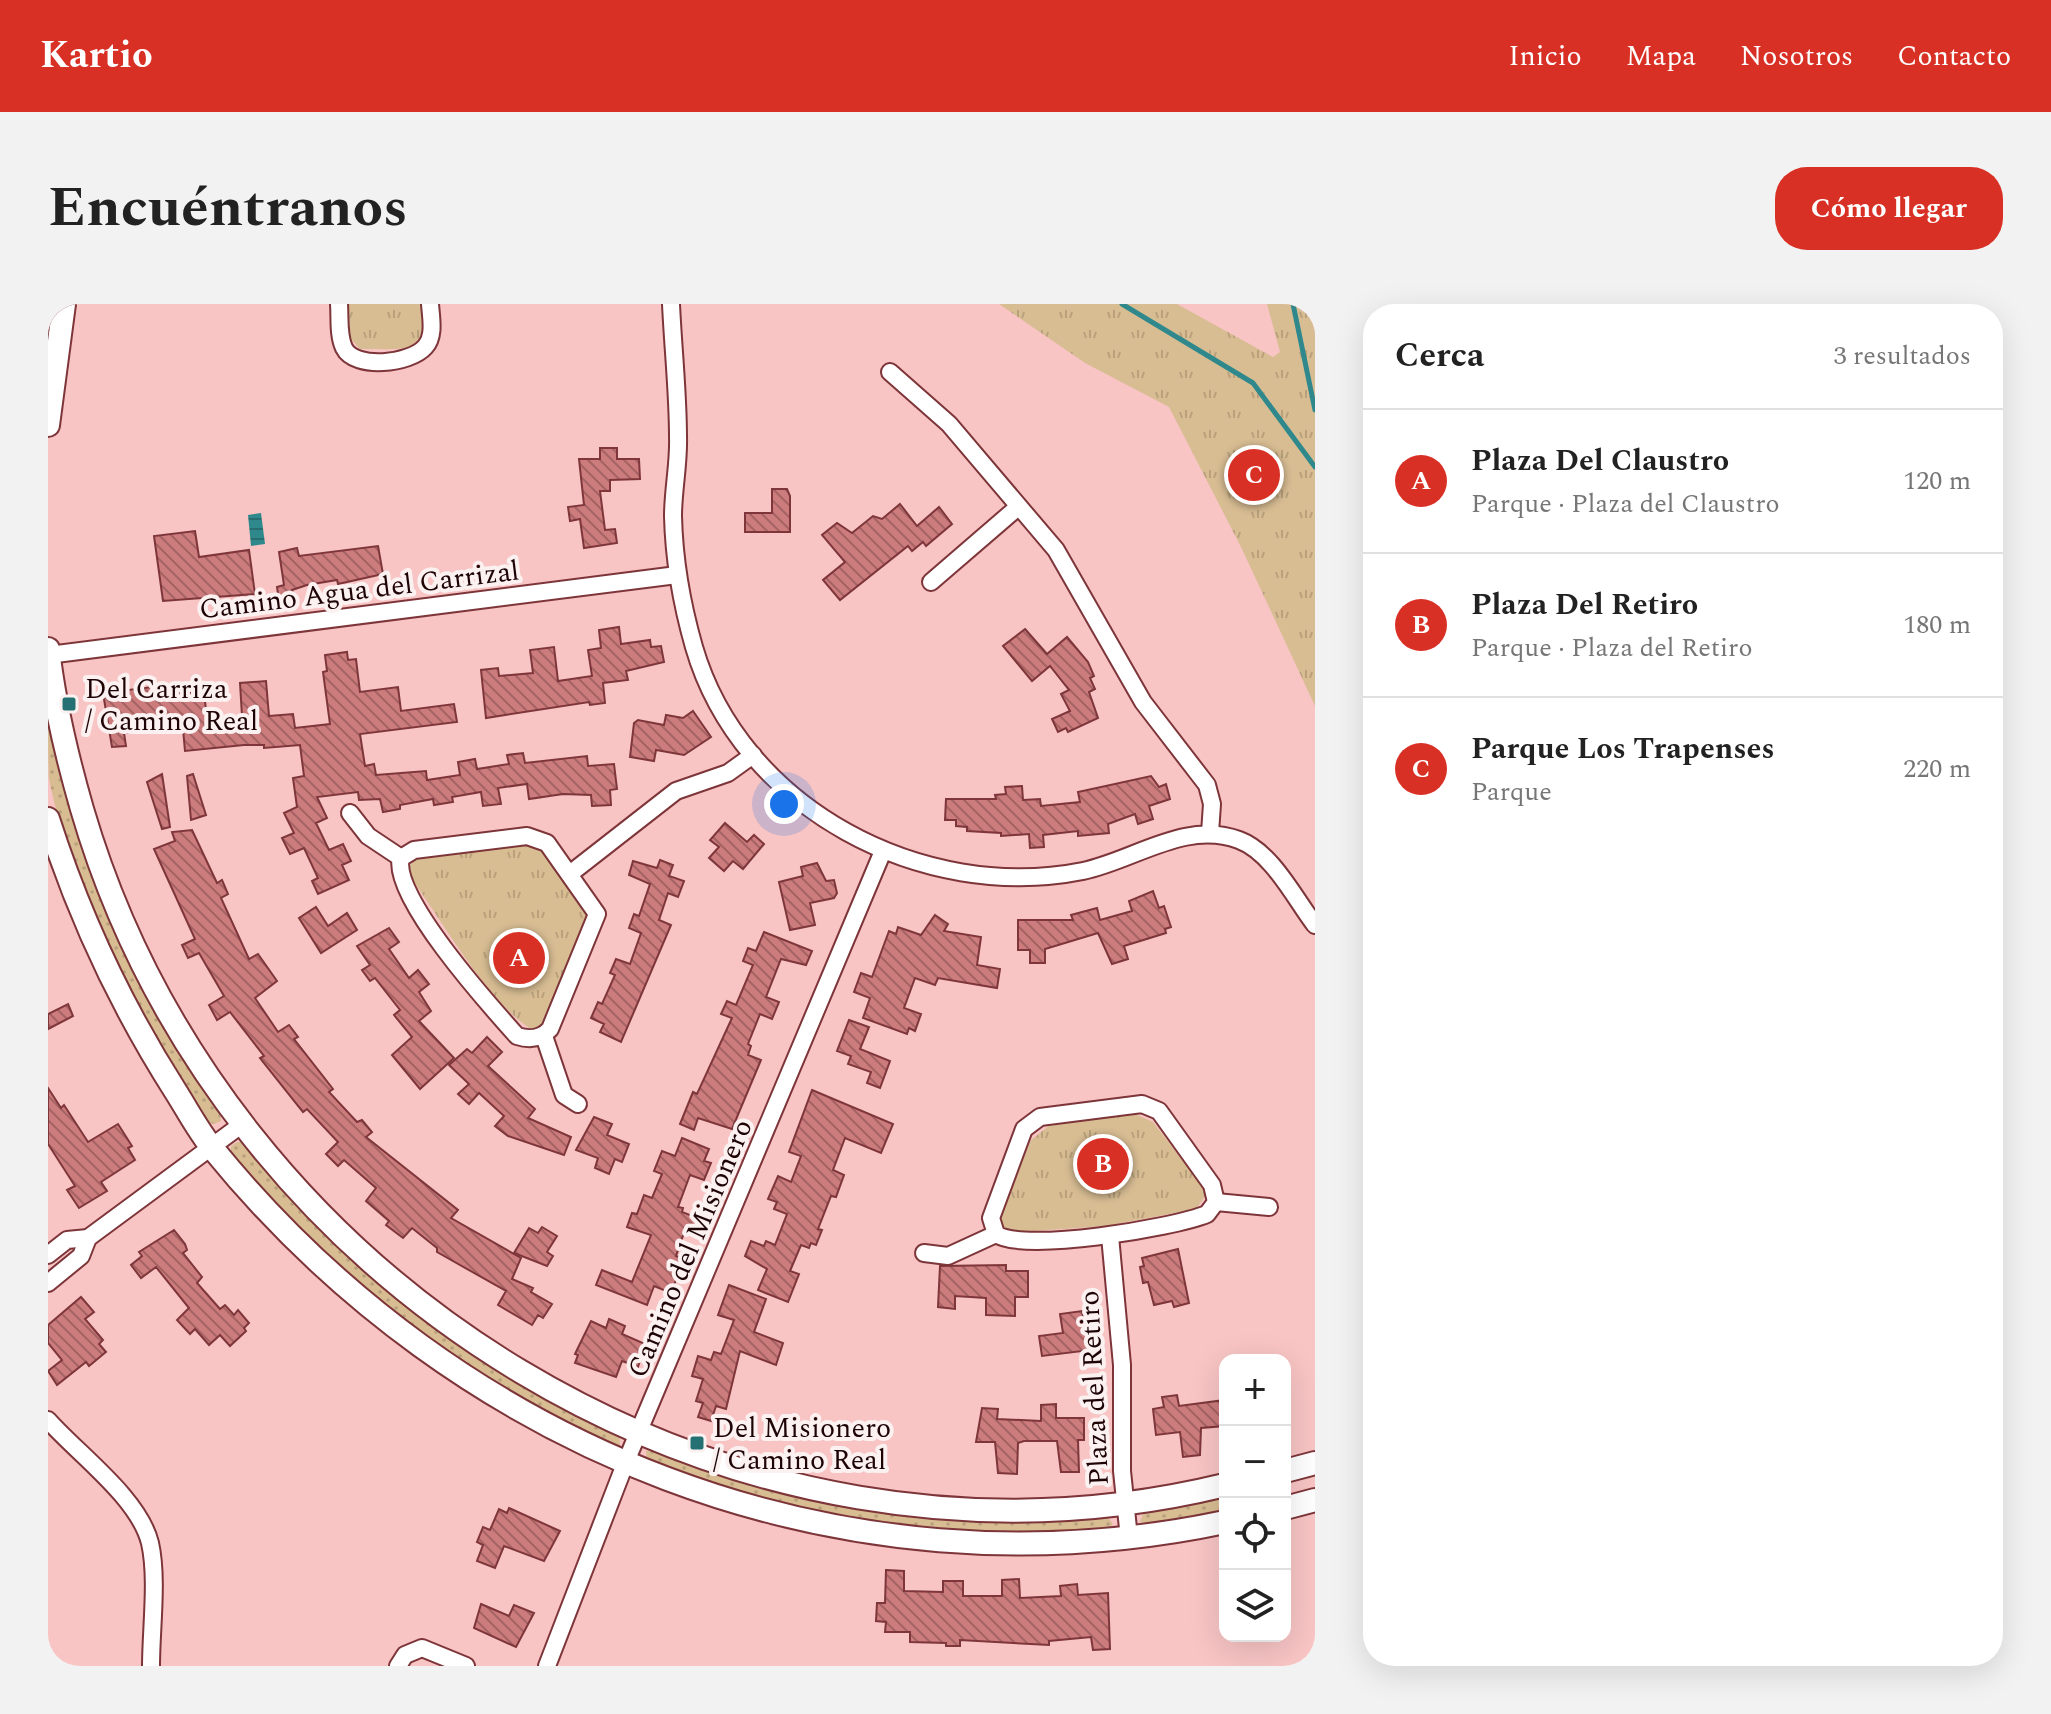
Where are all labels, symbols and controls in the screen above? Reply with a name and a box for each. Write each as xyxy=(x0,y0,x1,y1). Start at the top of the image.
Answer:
text: Kartio xyxy=(40,27,153,85)
text: Inicio xyxy=(1509,35,1582,78)
text: Mapa xyxy=(1626,35,1696,78)
text: Nosotros xyxy=(1740,35,1853,78)
text: Contacto xyxy=(1897,35,2011,78)
text: Encuéntranos xyxy=(48,166,408,251)
button: Cómo llegar xyxy=(1775,167,2003,250)
text: Cerca xyxy=(1395,330,1484,382)
text: 3 resultados xyxy=(1833,336,1971,376)
text: Plaza Del Claustro xyxy=(1471,438,1729,484)
pin: C xyxy=(1228,445,1280,505)
text: A xyxy=(1411,461,1431,501)
text: 120 m xyxy=(1903,461,1971,501)
text: Parque · Plaza del Claustro xyxy=(1471,484,1780,524)
street label: Camino Agua del Carrizal xyxy=(197,550,522,631)
text: Plaza Del Retiro xyxy=(1471,582,1698,628)
text: B xyxy=(1412,605,1430,645)
text: 180 m xyxy=(1903,605,1971,645)
text: Parque · Plaza del Retiro xyxy=(1471,628,1752,668)
place label: Del Carriza / Camino Real xyxy=(85,668,258,743)
marker: Del Carriza / Camino Real xyxy=(60,695,78,713)
text: Parque Los Trapenses xyxy=(1471,726,1775,772)
text: C xyxy=(1412,749,1430,789)
text: 220 m xyxy=(1903,749,1971,789)
text: Parque xyxy=(1471,772,1552,812)
your location xyxy=(764,784,804,824)
pin: A xyxy=(493,928,545,988)
street label: Camino del Misionero xyxy=(616,1113,764,1385)
pin: B xyxy=(1077,1134,1129,1194)
street label: Plaza del Retiro xyxy=(1068,1289,1121,1486)
map controls xyxy=(1219,1354,1291,1642)
button: + xyxy=(1219,1354,1291,1426)
place label: Del Misionero / Camino Real xyxy=(713,1407,891,1482)
button: − xyxy=(1219,1426,1291,1498)
marker: Del Misionero / Camino Real xyxy=(688,1434,706,1452)
button: locate xyxy=(1219,1498,1291,1570)
button: layers xyxy=(1219,1570,1291,1642)

